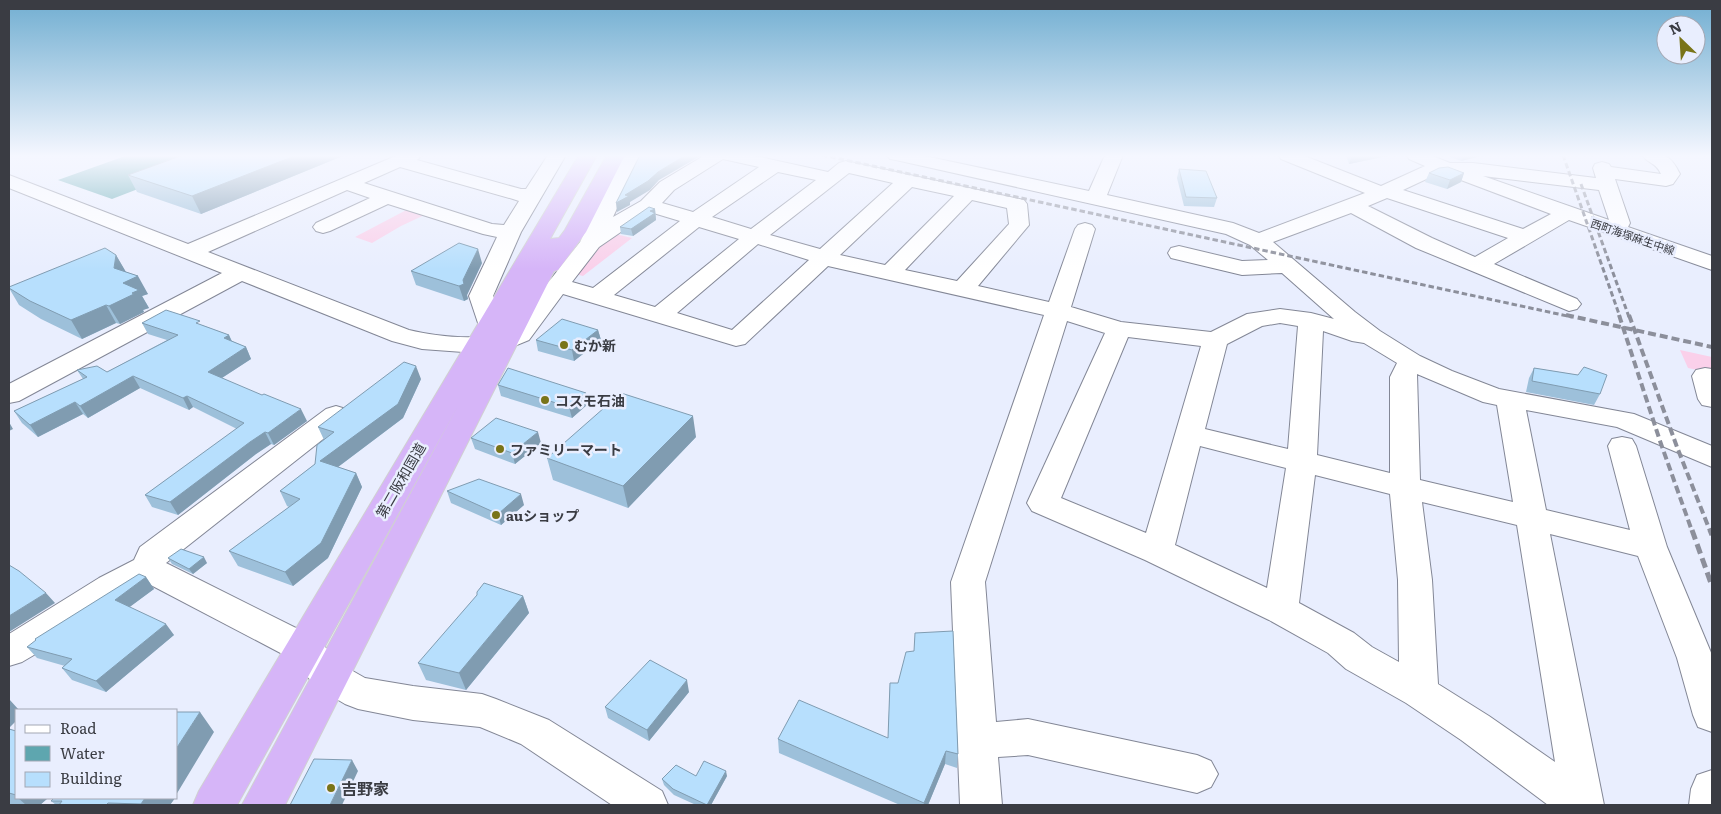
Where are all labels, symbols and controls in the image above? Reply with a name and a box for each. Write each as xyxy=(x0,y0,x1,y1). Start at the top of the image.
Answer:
north arrow xyxy=(1656,15,1706,65)
text: N xyxy=(1666,16,1685,39)
street label: 西町海塚麻生中線 xyxy=(1589,214,1677,258)
place label: むか新 xyxy=(574,335,616,355)
marker: むか新 xyxy=(558,339,570,351)
place label: コスモ石油 xyxy=(555,390,625,410)
marker: コスモ石油 xyxy=(539,394,551,406)
street label: 第二阪和国道 xyxy=(370,439,430,521)
place label: ファミリーマート xyxy=(510,439,622,459)
marker: ファミリーマート xyxy=(494,443,506,455)
place label: auショップ xyxy=(506,505,579,525)
marker: auショップ xyxy=(490,509,502,521)
legend xyxy=(15,709,178,799)
text: Road xyxy=(60,716,96,739)
text: Water xyxy=(60,741,105,764)
text: Building xyxy=(60,766,122,789)
place label: 吉野家 xyxy=(341,776,389,800)
marker: 吉野家 xyxy=(325,782,337,794)

